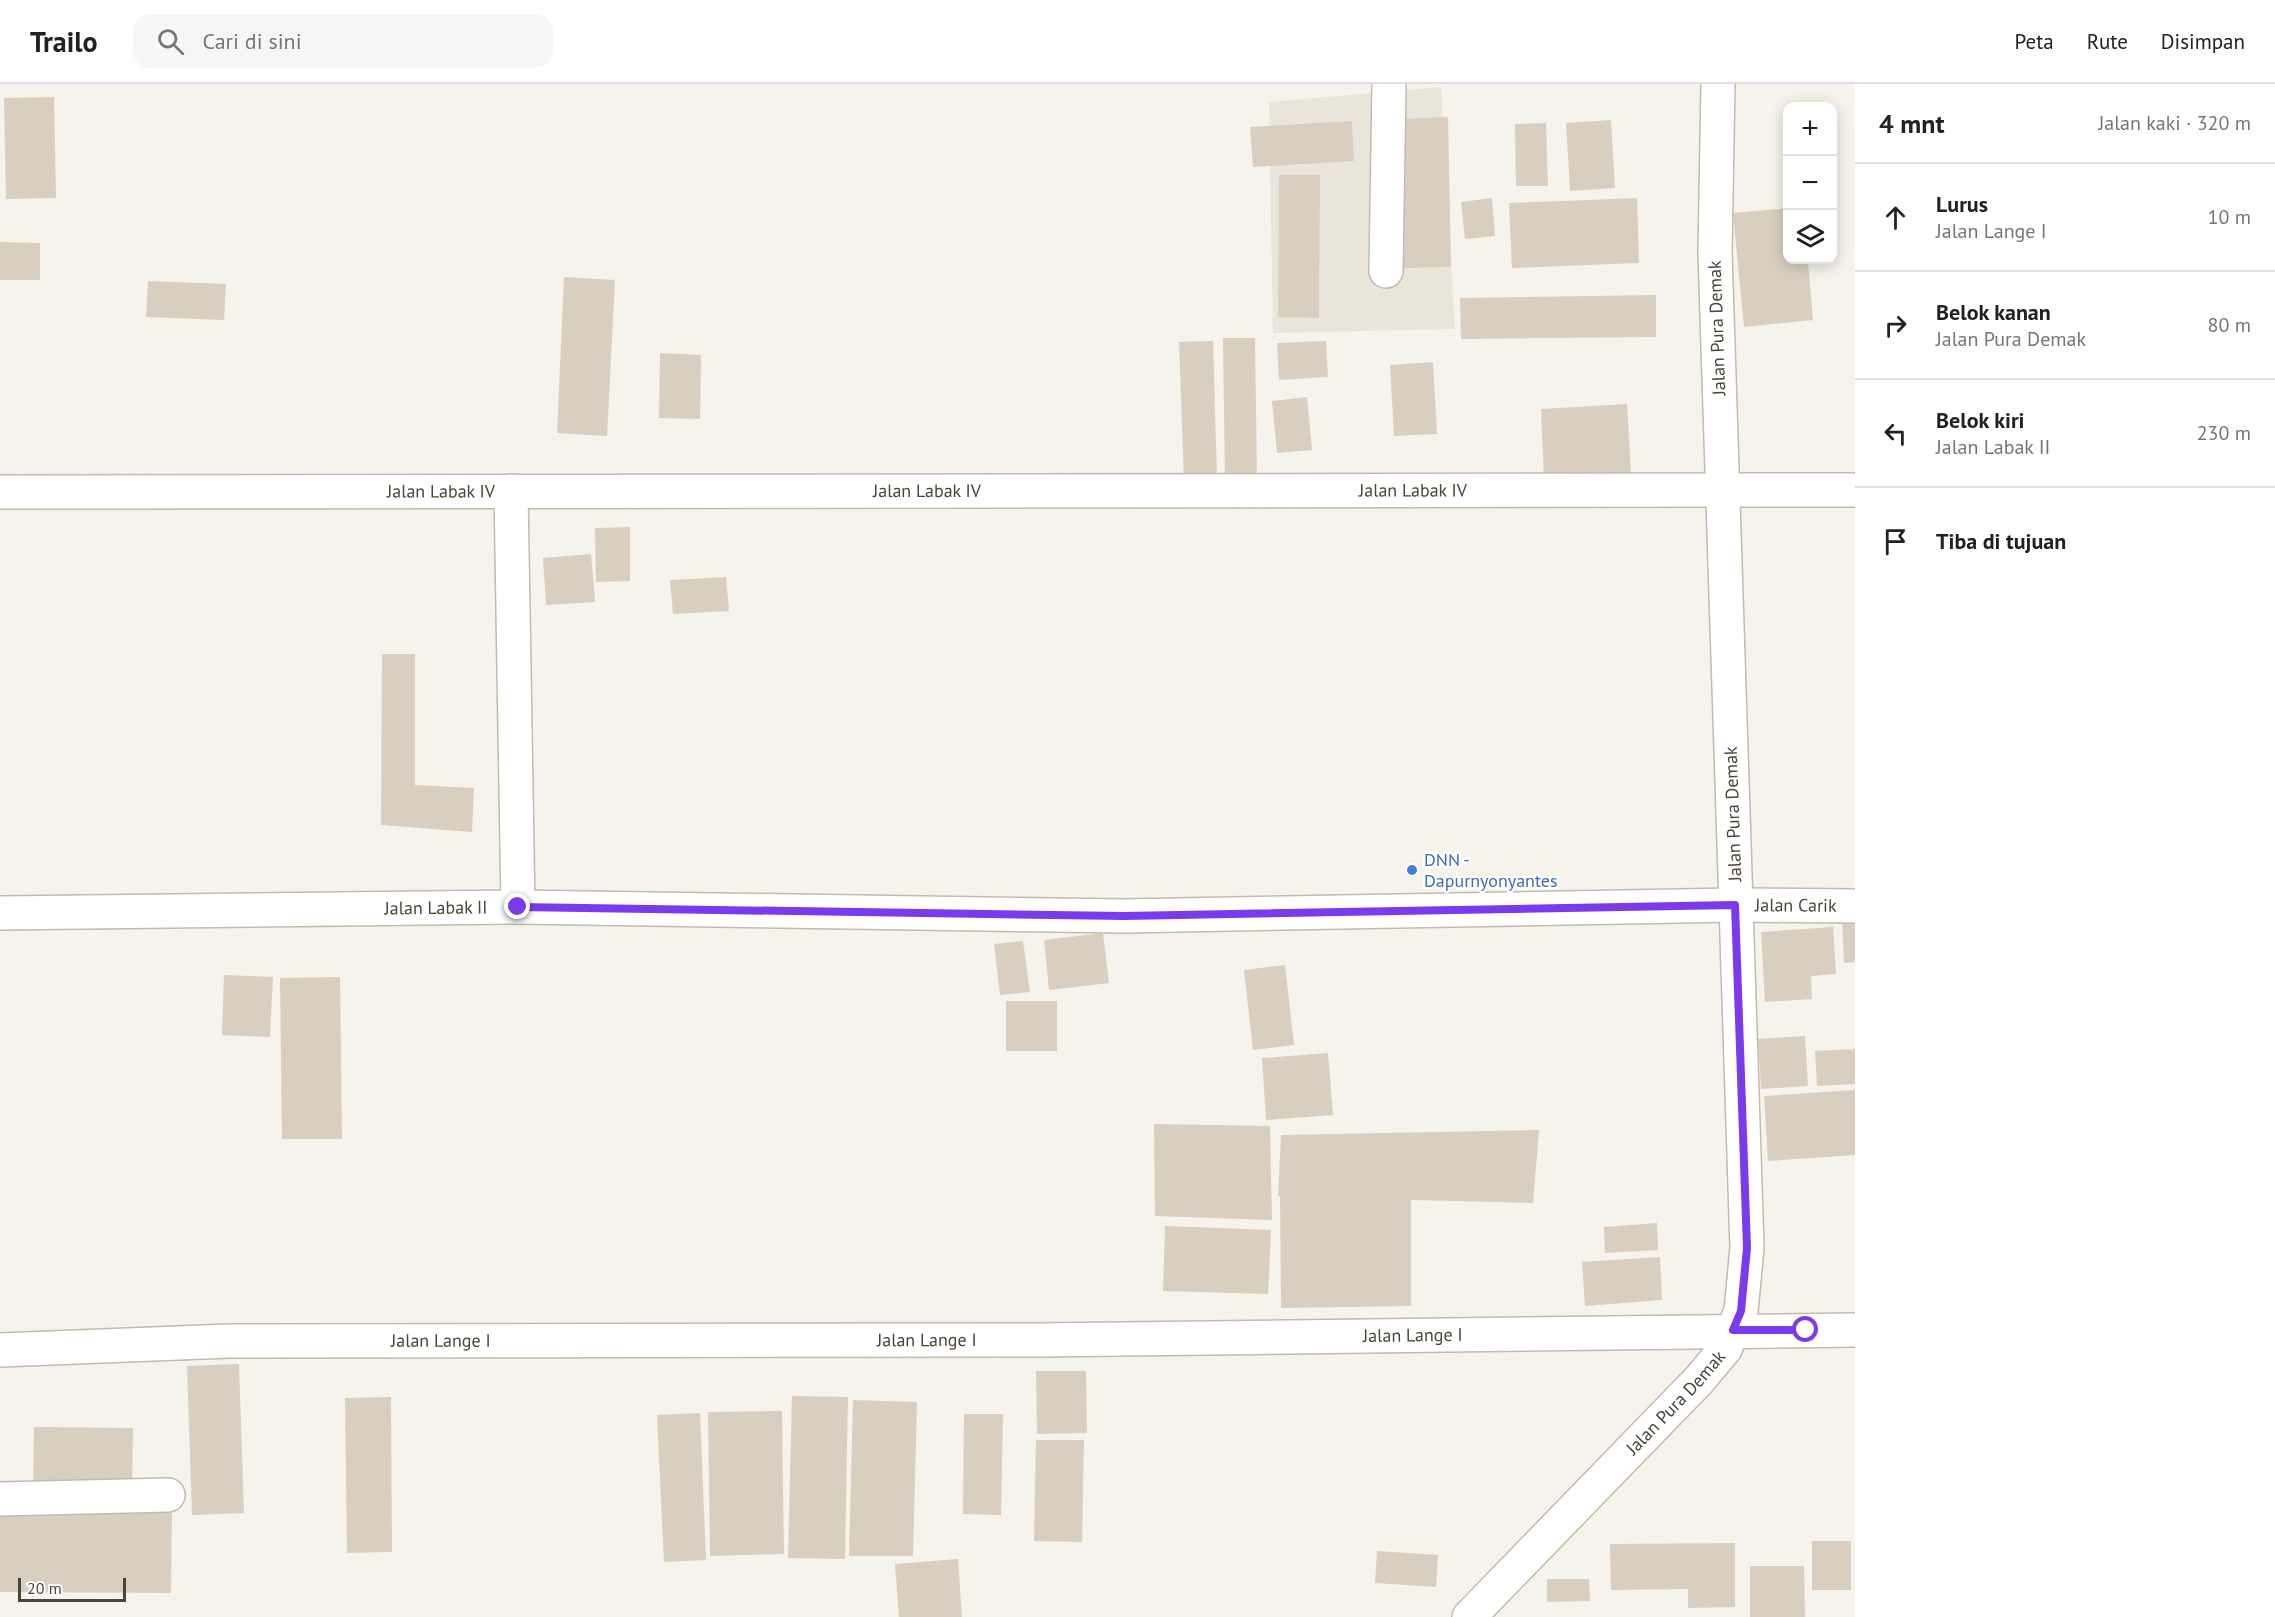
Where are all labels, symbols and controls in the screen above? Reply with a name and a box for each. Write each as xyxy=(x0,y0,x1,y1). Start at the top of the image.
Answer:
search box xyxy=(133,14,553,68)
text: Trailo xyxy=(30,23,97,60)
icon: search xyxy=(154,25,187,58)
text: Cari di sini xyxy=(202,27,302,55)
text: Peta xyxy=(2014,28,2054,55)
text: Rute xyxy=(2087,28,2128,55)
text: Disimpan xyxy=(2161,28,2245,55)
map controls xyxy=(1783,102,1837,264)
button: + xyxy=(1783,102,1837,156)
text: 4 mnt xyxy=(1879,107,1945,140)
text: Jalan kaki · 320 m xyxy=(2098,110,2251,136)
button: − xyxy=(1783,156,1837,210)
text: Lurus xyxy=(1936,190,1988,218)
icon: ahead xyxy=(1879,201,1912,234)
text: 10 m xyxy=(2208,204,2251,230)
button: layers xyxy=(1783,210,1837,264)
text: Jalan Lange I xyxy=(1936,218,2047,244)
street label: Jalan Pura Demak xyxy=(1703,260,1730,397)
text: Belok kanan xyxy=(1936,298,2051,326)
icon: right xyxy=(1879,309,1912,342)
text: 80 m xyxy=(2208,312,2251,338)
text: Jalan Pura Demak xyxy=(1936,326,2086,352)
text: Belok kiri xyxy=(1936,406,2025,434)
icon: left xyxy=(1879,417,1912,450)
text: 230 m xyxy=(2197,420,2251,446)
text: Jalan Labak II xyxy=(1936,434,2050,460)
street label: Jalan Labak IV xyxy=(1358,478,1468,502)
street label: Jalan Labak IV xyxy=(386,479,496,503)
street label: Jalan Labak IV xyxy=(872,479,982,502)
icon: arrive xyxy=(1879,525,1912,558)
text: Tiba di tujuan xyxy=(1936,527,2066,555)
street label: Jalan Pura Demak xyxy=(1719,746,1746,883)
place label: DNN - Dapurnyonyantes xyxy=(1424,848,1558,892)
marker: DNN - Dapurnyonyantes xyxy=(1405,863,1419,877)
route end xyxy=(504,893,530,919)
street label: Jalan Carik xyxy=(1754,893,1837,917)
street label: Jalan Labak II xyxy=(383,895,488,920)
route start xyxy=(1792,1316,1818,1342)
street label: Jalan Lange I xyxy=(1362,1323,1463,1347)
street label: Jalan Lange I xyxy=(876,1328,977,1351)
street label: Jalan Lange I xyxy=(390,1329,491,1352)
street label: Jalan Pura Demak xyxy=(1620,1345,1730,1460)
scale bar xyxy=(18,1575,126,1602)
text: 20 m xyxy=(27,1578,62,1598)

